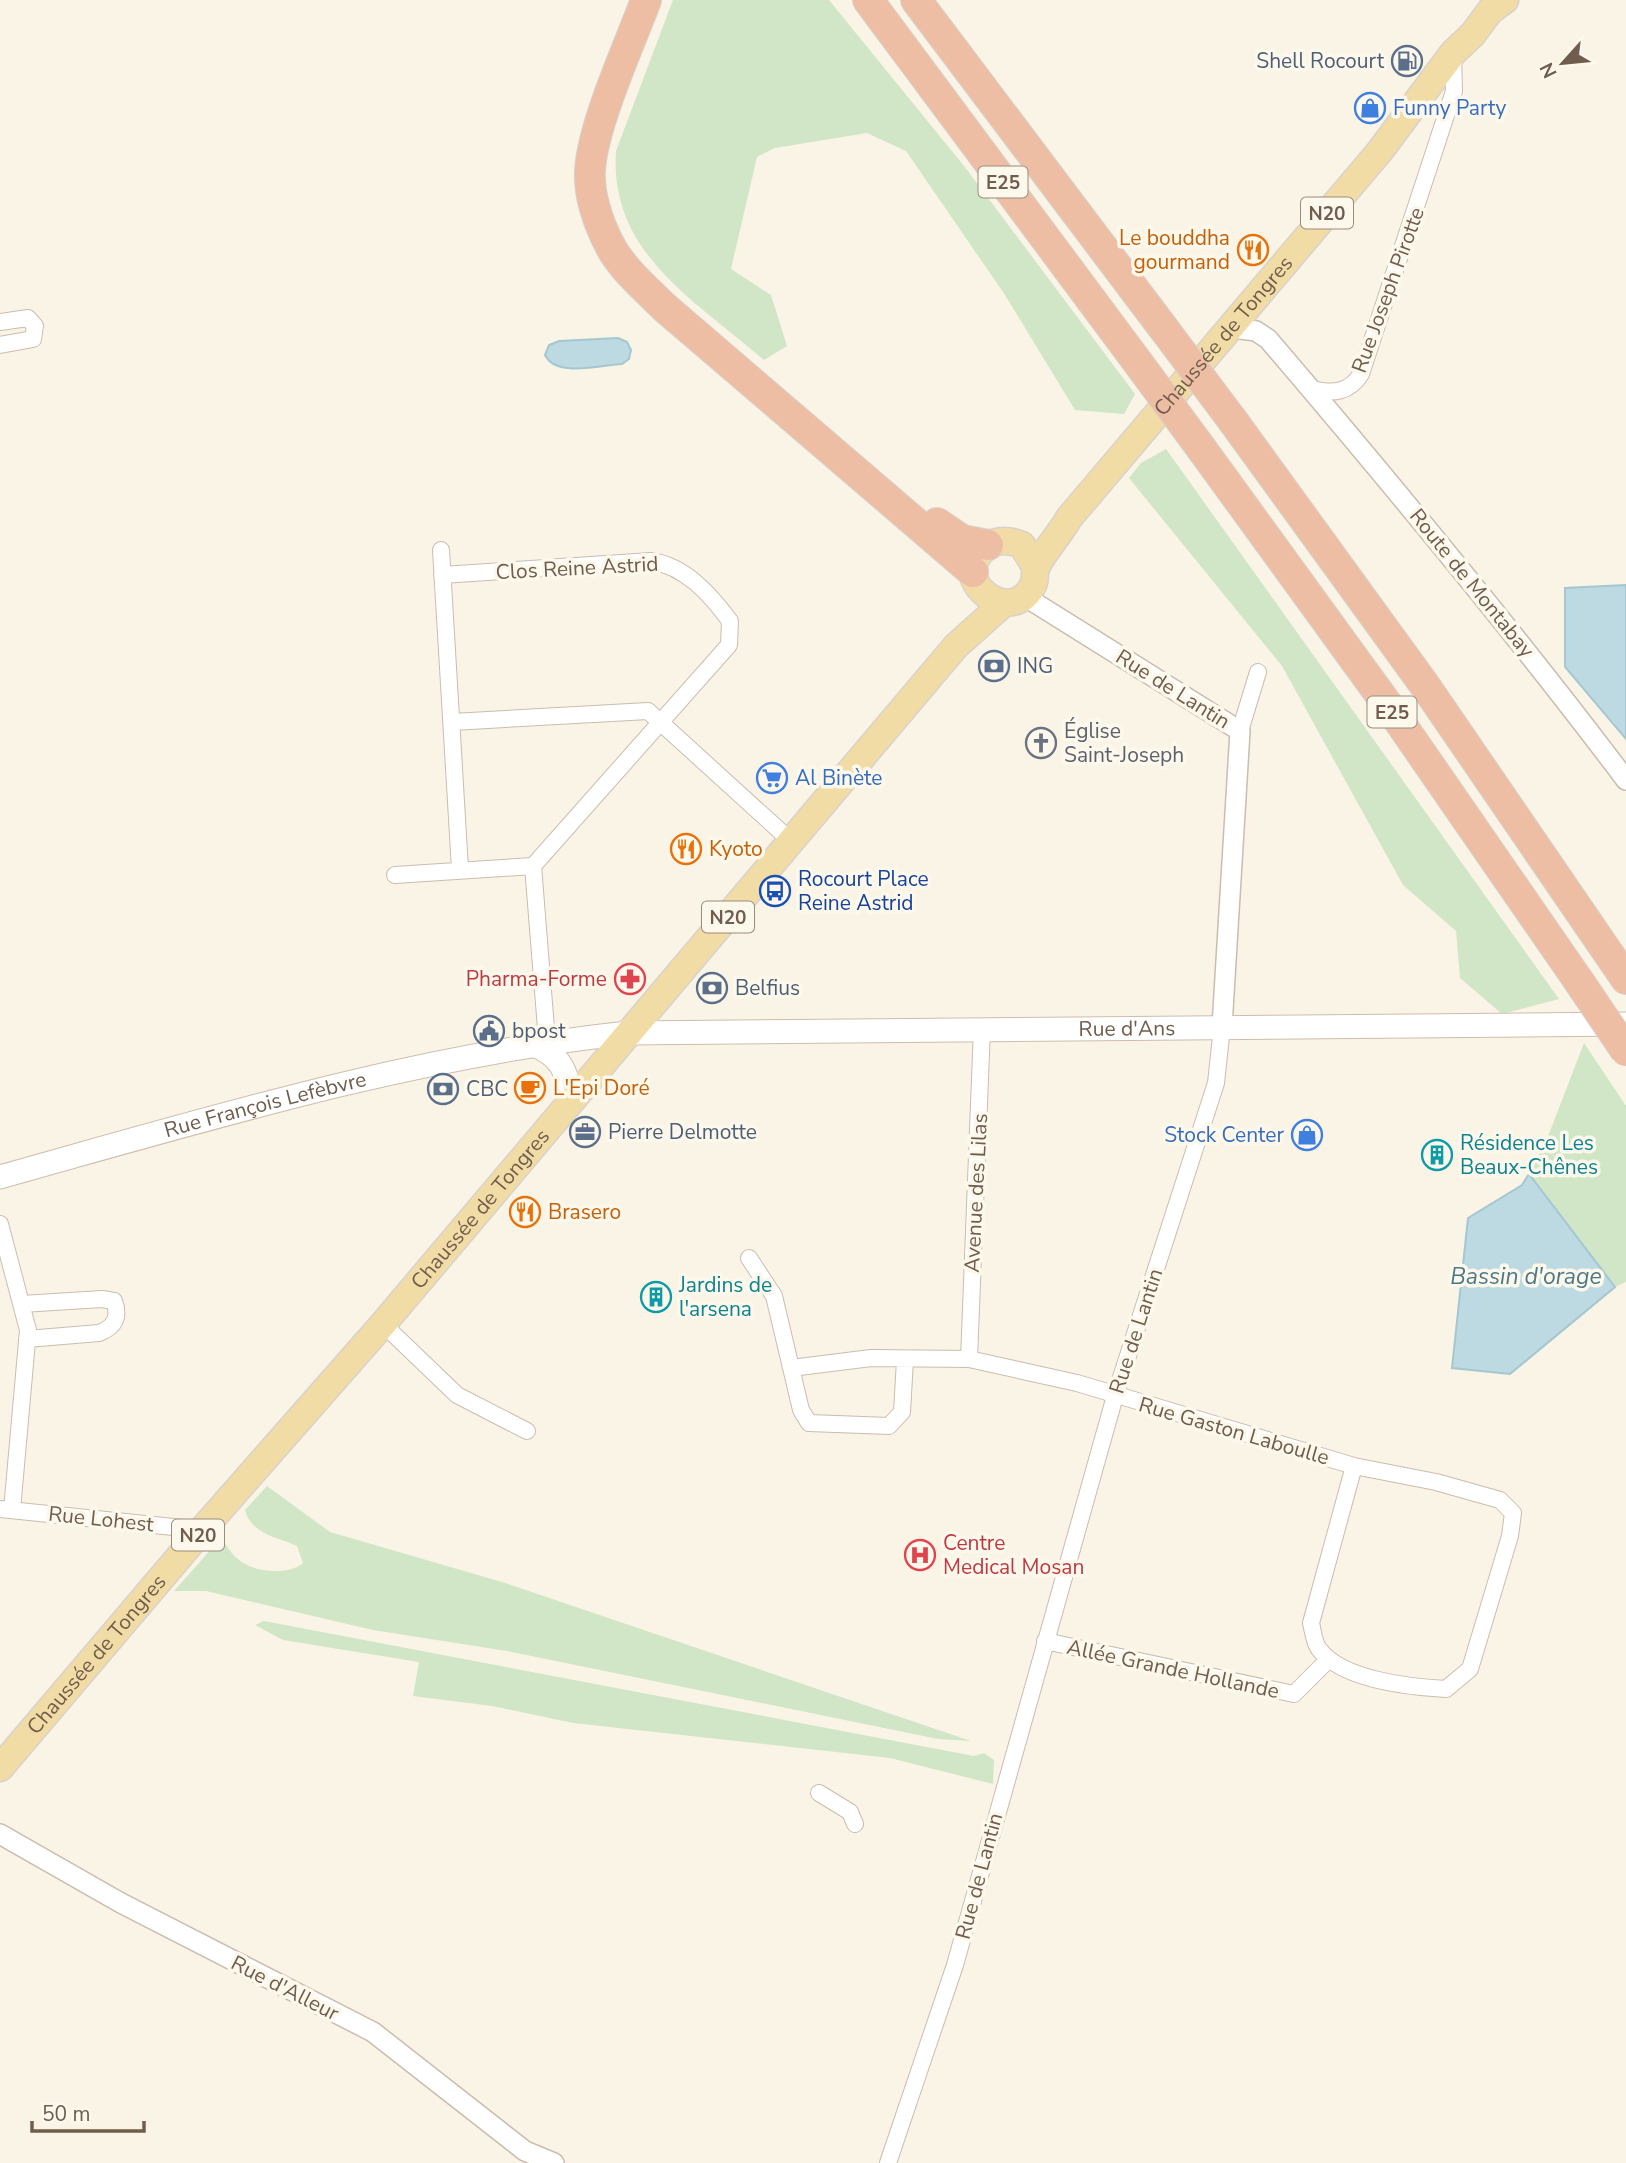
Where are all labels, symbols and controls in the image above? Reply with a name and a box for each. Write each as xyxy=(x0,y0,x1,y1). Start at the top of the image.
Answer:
north arrow xyxy=(1528,28,1598,98)
fuel station icon: Shell Rocourt xyxy=(1390,44,1424,78)
place label: Shell Rocourt xyxy=(1256,47,1385,75)
text: N xyxy=(1534,58,1564,83)
shop icon: Funny Party xyxy=(1353,91,1387,125)
place label: Funny Party xyxy=(1393,94,1506,122)
road number: E25 xyxy=(978,166,1028,198)
road number: N20 xyxy=(1301,197,1353,228)
street label: Rue Joseph Pirotte xyxy=(1345,203,1431,377)
place label: Le bouddha gourmand xyxy=(1119,224,1230,276)
restaurant icon: Le bouddha gourmand xyxy=(1236,233,1270,267)
street label: Chaussée de Tongres xyxy=(1147,250,1299,422)
street label: Route de Montabay xyxy=(1403,503,1541,663)
street label: Clos Reine Astrid xyxy=(495,550,659,586)
street label: Rue de Lantin xyxy=(1111,643,1235,735)
bank icon: ING xyxy=(977,649,1011,683)
place label: ING xyxy=(1017,652,1053,680)
road number: E25 xyxy=(1368,696,1416,727)
place label: Église Saint-Joseph xyxy=(1064,717,1184,769)
church icon: Église Saint-Joseph xyxy=(1024,726,1058,760)
supermarket icon: Al Binète xyxy=(755,761,789,795)
place label: Al Binète xyxy=(795,764,883,792)
restaurant icon: Kyoto xyxy=(669,832,703,866)
place label: Kyoto xyxy=(709,835,763,863)
place label: Rocourt Place Reine Astrid xyxy=(798,865,929,917)
bus stop icon: Rocourt Place Reine Astrid xyxy=(758,874,792,908)
road number: N20 xyxy=(702,902,754,932)
pharmacy icon: Pharma-Forme xyxy=(613,962,647,996)
place label: Pharma-Forme xyxy=(466,965,607,993)
bank icon: Belfius xyxy=(695,971,729,1005)
place label: Belfius xyxy=(735,974,800,1002)
public building icon: bpost xyxy=(472,1014,506,1048)
street label: Rue d'Ans xyxy=(1078,1014,1175,1043)
place label: bpost xyxy=(512,1017,566,1045)
street label: Rue François Lefèbvre xyxy=(161,1065,369,1144)
cafe icon: L'Epi Doré xyxy=(513,1071,547,1105)
bank icon: CBC xyxy=(426,1072,460,1106)
place label: L'Epi Doré xyxy=(553,1074,650,1102)
place label: CBC xyxy=(466,1075,508,1103)
street label: Avenue des Lilas xyxy=(958,1113,994,1273)
office icon: Pierre Delmotte xyxy=(568,1115,602,1149)
place label: Pierre Delmotte xyxy=(608,1118,757,1146)
shop icon: Stock Center xyxy=(1290,1118,1324,1152)
place label: Stock Center xyxy=(1164,1121,1284,1149)
street label: Chaussée de Tongres xyxy=(404,1123,556,1295)
place label: Résidence Les Beaux-Chênes xyxy=(1460,1129,1598,1181)
building icon: Résidence Les Beaux-Chênes xyxy=(1420,1138,1454,1172)
restaurant icon: Brasero xyxy=(508,1195,542,1229)
place label: Brasero xyxy=(548,1198,621,1226)
water label: Bassin d'orage xyxy=(1450,1261,1602,1292)
street label: Rue de Lantin xyxy=(1103,1265,1169,1397)
place label: Jardins de l'arsena xyxy=(678,1271,772,1323)
building icon: Jardins de l'arsena xyxy=(639,1280,673,1314)
street label: Rue Gaston Laboulle xyxy=(1136,1390,1332,1472)
street label: Rue Lohest xyxy=(47,1500,156,1539)
road number: N20 xyxy=(172,1520,224,1550)
place label: Centre Medical Mosan xyxy=(943,1529,1084,1581)
hospital icon: Centre Medical Mosan xyxy=(903,1538,937,1572)
street label: Chaussée de Tongres xyxy=(21,1569,172,1740)
street label: Allée Grande Hollande xyxy=(1064,1633,1282,1705)
street label: Rue de Lantin xyxy=(949,1810,1009,1942)
street label: Rue d'Alleur xyxy=(226,1949,344,2027)
scale bar xyxy=(32,2090,144,2134)
text: 50 m xyxy=(42,2100,91,2128)

